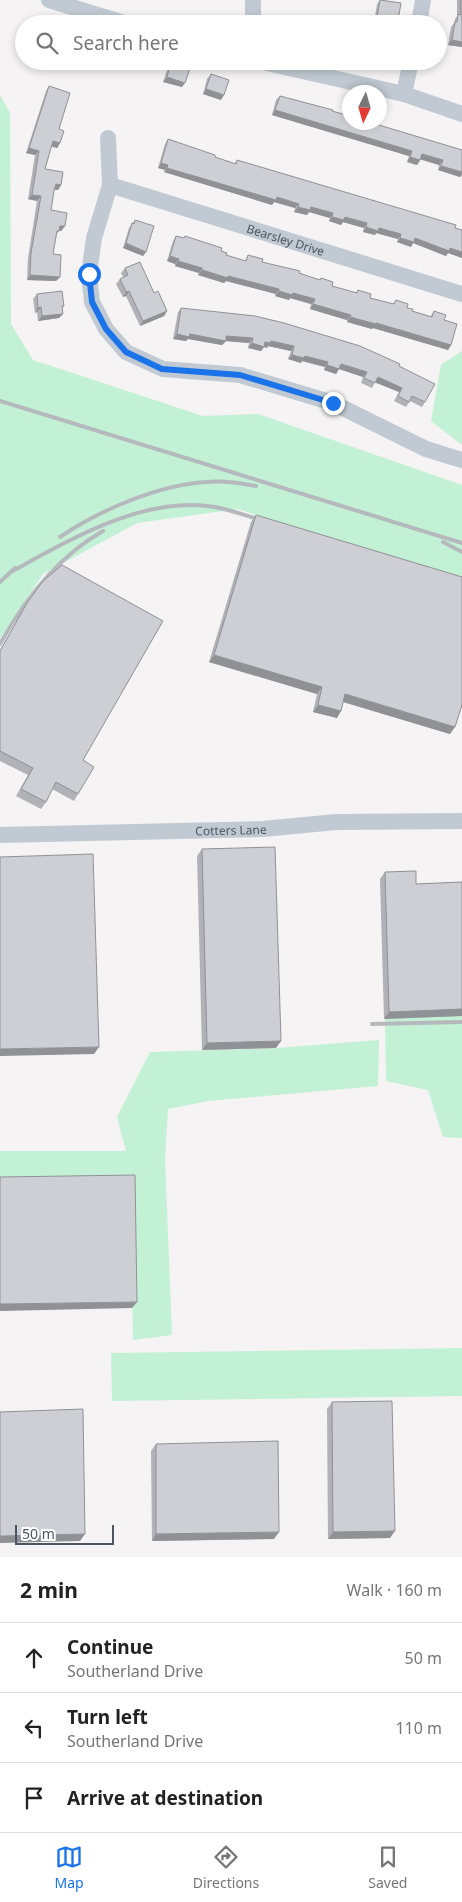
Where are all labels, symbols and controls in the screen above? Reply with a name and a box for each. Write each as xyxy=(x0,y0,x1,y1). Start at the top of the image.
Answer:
search box xyxy=(15,15,447,70)
icon: search xyxy=(33,29,61,57)
text: Search here xyxy=(73,30,179,56)
north arrow xyxy=(342,85,387,130)
street label: Bearsley Drive xyxy=(245,219,327,260)
route start xyxy=(78,263,101,286)
route end xyxy=(322,392,345,415)
street label: Cotters Lane xyxy=(195,820,268,839)
scale bar xyxy=(15,1522,114,1545)
text: 50 m xyxy=(22,1524,55,1543)
text: 2 min xyxy=(20,1576,78,1604)
text: Walk · 160 m xyxy=(347,1579,442,1601)
text: Continue xyxy=(67,1634,153,1660)
icon: ahead xyxy=(20,1644,48,1672)
text: 50 m xyxy=(405,1647,442,1669)
text: Southerland Drive xyxy=(67,1660,203,1682)
text: Turn left xyxy=(67,1704,148,1730)
icon: left xyxy=(20,1714,48,1742)
text: 110 m xyxy=(395,1717,442,1739)
text: Southerland Drive xyxy=(67,1730,203,1752)
icon: arrive xyxy=(20,1784,48,1812)
text: Arrive at destination xyxy=(67,1785,263,1811)
tab: Map xyxy=(55,1843,84,1892)
tab: Directions xyxy=(193,1843,259,1892)
tab: Saved xyxy=(368,1843,407,1892)

